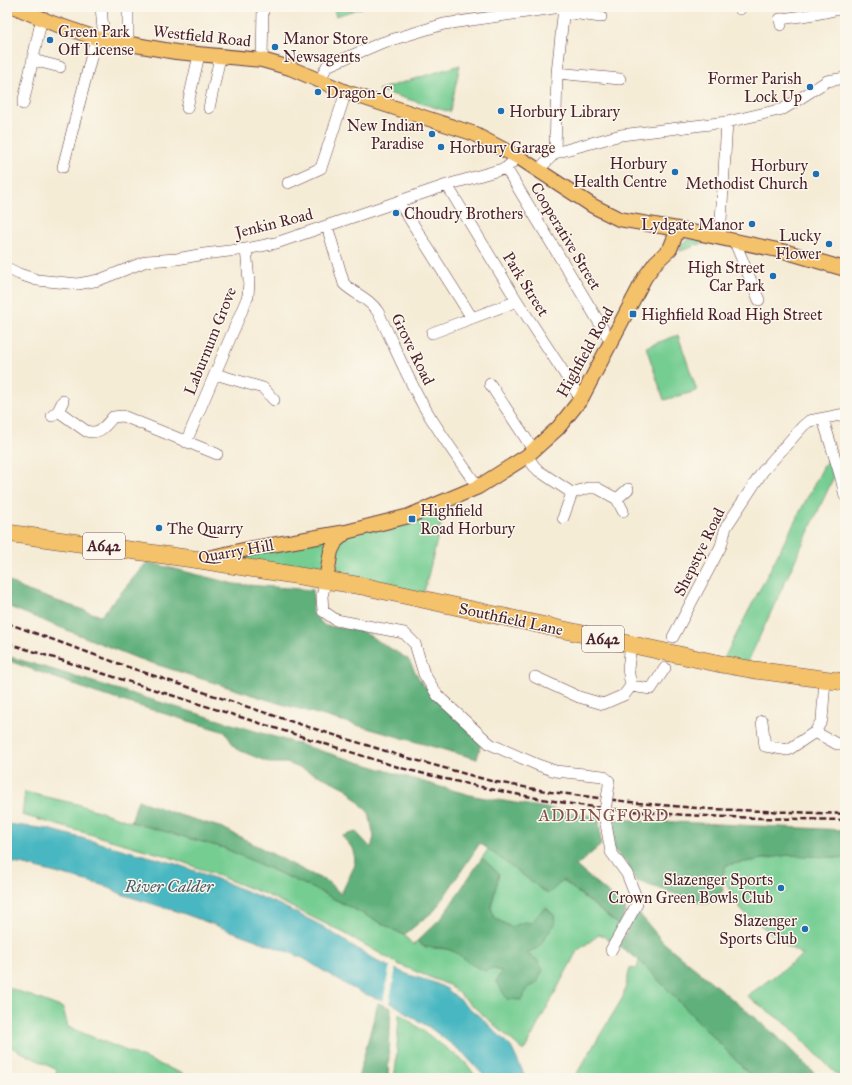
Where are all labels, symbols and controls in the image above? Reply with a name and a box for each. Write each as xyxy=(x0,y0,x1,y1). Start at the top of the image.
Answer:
street label: Westfield Road xyxy=(152,21,252,51)
place label: Green Park Off License xyxy=(58,22,134,59)
place label: Manor Store Newsagents xyxy=(283,29,368,67)
marker: Green Park Off License xyxy=(45,35,55,45)
marker: Manor Store Newsagents xyxy=(270,42,280,52)
place label: Former Parish Lock Up xyxy=(708,69,802,106)
marker: Former Parish Lock Up xyxy=(805,82,815,92)
place label: Dragon-C xyxy=(326,83,393,103)
marker: Dragon-C xyxy=(313,87,323,97)
place label: Horbury Library xyxy=(509,102,621,121)
marker: Horbury Library xyxy=(496,106,506,116)
place label: New Indian Paradise xyxy=(347,116,424,153)
marker: New Indian Paradise xyxy=(427,129,437,139)
place label: Horbury Garage xyxy=(449,138,556,158)
marker: Horbury Garage xyxy=(436,142,446,152)
place label: Horbury Health Centre xyxy=(573,154,667,191)
place label: Horbury Methodist Church xyxy=(685,156,808,193)
marker: Horbury Health Centre xyxy=(670,167,680,177)
marker: Horbury Methodist Church xyxy=(811,169,821,179)
street label: Cooperative Street xyxy=(526,179,606,293)
street label: Jenkin Road xyxy=(231,204,315,243)
place label: Choudry Brothers xyxy=(404,204,523,223)
marker: Choudry Brothers xyxy=(391,208,401,218)
place label: Lydgate Manor xyxy=(641,215,744,235)
marker: Lydgate Manor xyxy=(747,219,757,229)
place label: Lucky Flower xyxy=(775,226,821,263)
marker: Lucky Flower xyxy=(824,239,834,249)
street label: Park Street xyxy=(499,248,553,320)
place label: High Street Car Park xyxy=(687,258,766,295)
marker: High Street Car Park xyxy=(768,271,778,281)
street label: Laburnum Grove xyxy=(180,284,240,398)
street label: Highfield Road xyxy=(552,303,619,401)
place label: Highfield Road High Street xyxy=(641,305,823,325)
marker: Highfield Road High Street xyxy=(628,309,638,319)
street label: Grove Road xyxy=(388,310,438,388)
place label: Highfield Road Horbury xyxy=(420,501,516,538)
street label: Shepstye Road xyxy=(669,505,729,599)
marker: Highfield Road Horbury xyxy=(407,514,417,524)
place label: The Quarry xyxy=(167,519,244,538)
marker: The Quarry xyxy=(154,523,164,533)
road number: A642 xyxy=(83,533,125,559)
street label: Quarry Hill xyxy=(197,535,276,567)
street label: Southfield Lane xyxy=(457,599,565,639)
road number: A642 xyxy=(582,626,624,652)
district label: ADDINGFORD xyxy=(537,805,670,826)
place label: Slazenger Sports Crown Green Bowls Club xyxy=(608,870,773,907)
water label: River Calder xyxy=(124,876,214,897)
marker: Slazenger Sports Crown Green Bowls Club xyxy=(776,883,786,893)
place label: Slazenger Sports Club xyxy=(719,911,797,948)
marker: Slazenger Sports Club xyxy=(800,924,810,934)

